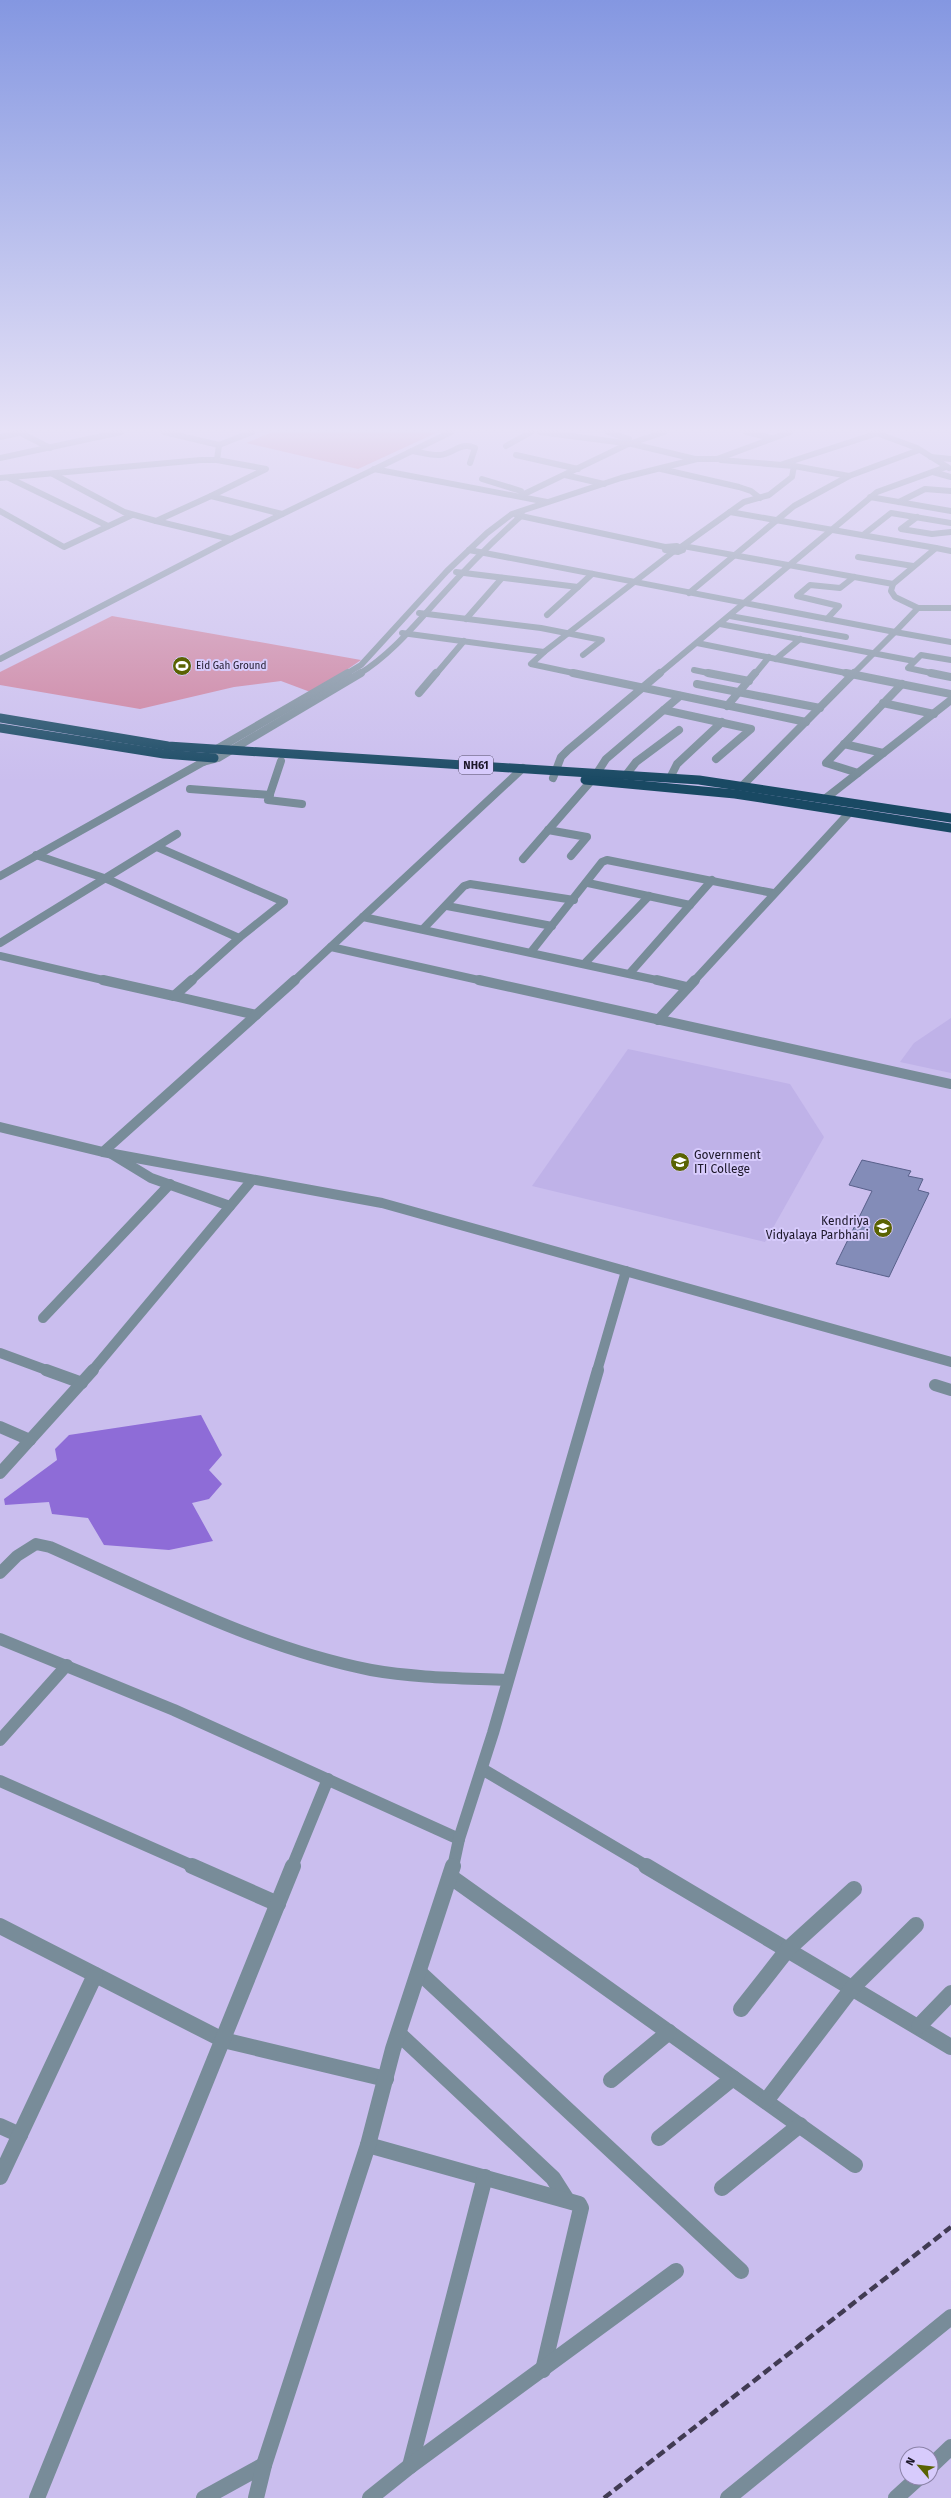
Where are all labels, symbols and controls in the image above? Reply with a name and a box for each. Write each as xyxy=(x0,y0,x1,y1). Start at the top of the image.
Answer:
sports icon: Eid Gah Ground xyxy=(171,655,193,677)
place label: Eid Gah Ground xyxy=(196,660,266,672)
road number: NH61 xyxy=(459,756,493,774)
place label: Government ITI College xyxy=(694,1148,761,1176)
school or university icon: Government ITI College xyxy=(669,1151,691,1173)
place label: Kendriya Vidyalaya Parbhani xyxy=(766,1214,869,1242)
school or university icon: Kendriya Vidyalaya Parbhani xyxy=(872,1217,894,1239)
north arrow xyxy=(899,2446,939,2486)
text: N xyxy=(903,2455,918,2468)

